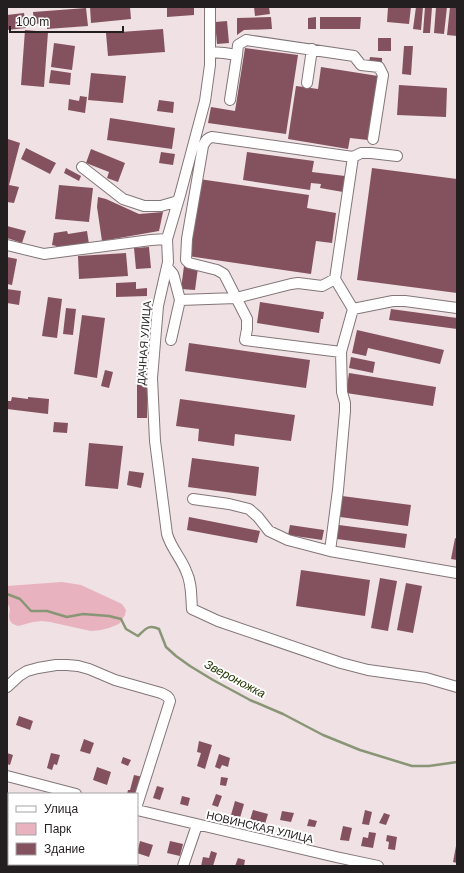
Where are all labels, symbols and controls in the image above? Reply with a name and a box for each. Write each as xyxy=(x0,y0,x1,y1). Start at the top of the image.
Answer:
scale bar xyxy=(10,8,123,34)
text: 100 m xyxy=(16,15,49,29)
street label: ДАЧНАЯ УЛИЦА xyxy=(135,300,153,386)
water label: Звероножка xyxy=(202,657,268,701)
legend xyxy=(8,793,138,865)
text: Улица xyxy=(44,802,78,816)
street label: НОВИНСКАЯ УЛИЦА xyxy=(205,809,315,845)
text: Парк xyxy=(44,822,72,836)
text: Здание xyxy=(44,842,85,856)

